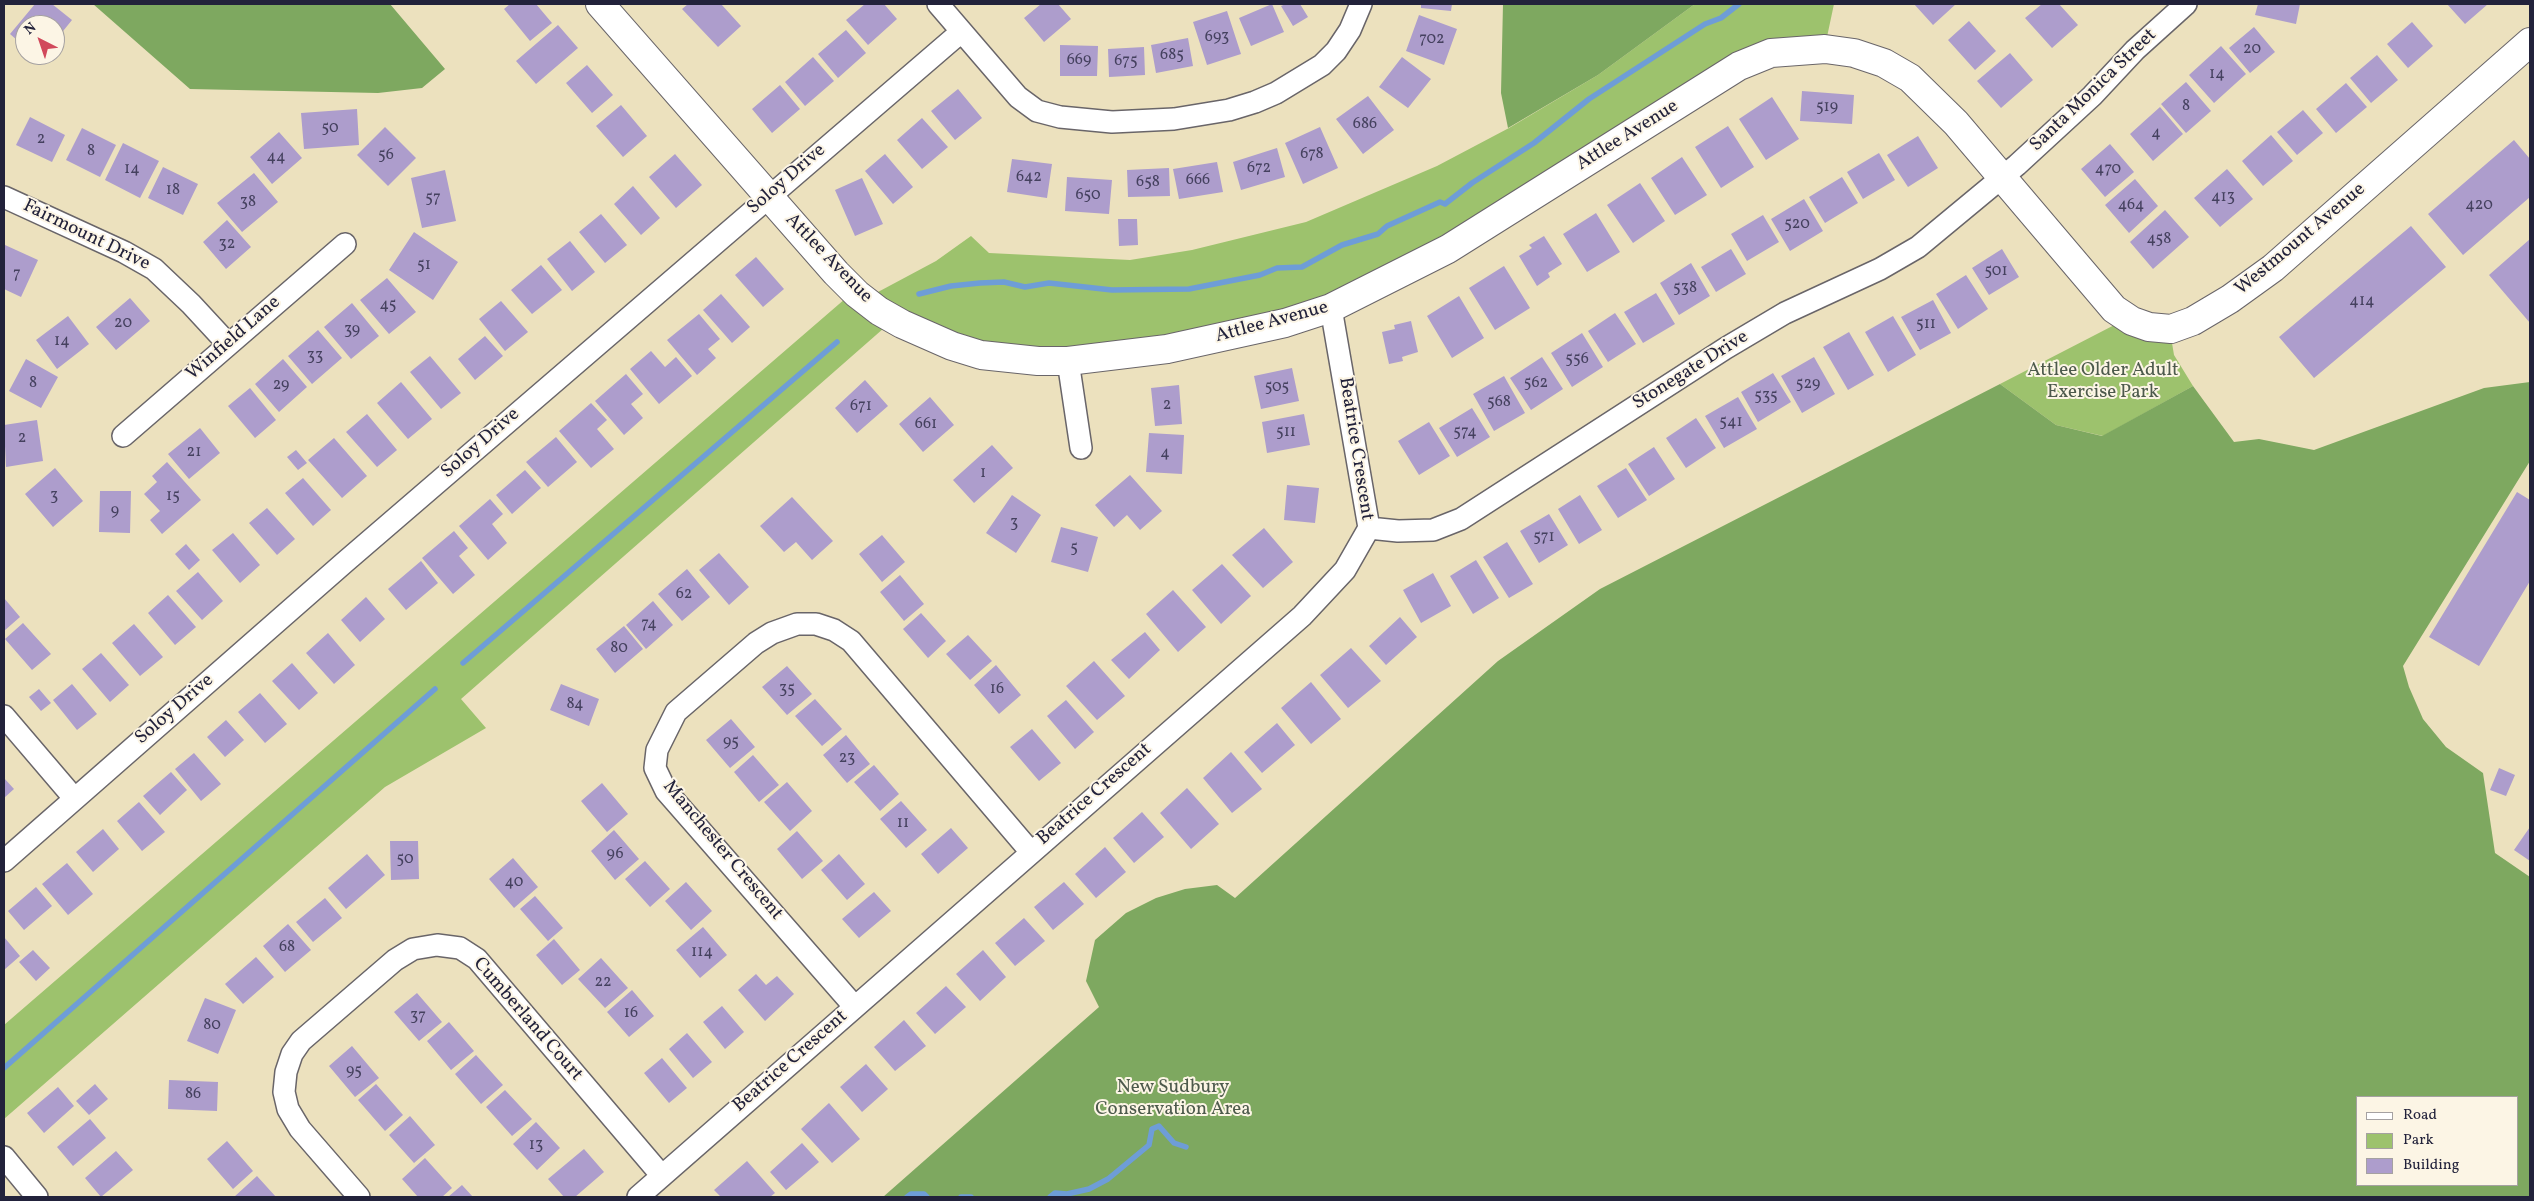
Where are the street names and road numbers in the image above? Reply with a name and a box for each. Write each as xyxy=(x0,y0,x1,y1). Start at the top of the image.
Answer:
street label: Santa Monica Street xyxy=(2026,25,2162,157)
street label: Attlee Avenue xyxy=(1573,96,1683,176)
street label: Soloy Drive xyxy=(743,140,831,220)
street label: Westmount Avenue xyxy=(2231,179,2371,301)
street label: Fairmount Drive xyxy=(19,195,153,277)
street label: Attlee Avenue xyxy=(780,209,876,309)
street label: Winfield Lane xyxy=(182,292,286,386)
street label: Attlee Avenue xyxy=(1213,297,1331,349)
street label: Stonegate Drive xyxy=(1629,326,1753,416)
street label: Beatrice Crescent xyxy=(1332,376,1378,522)
street label: Soloy Drive xyxy=(437,404,525,484)
street label: Soloy Drive xyxy=(131,670,219,750)
street label: Beatrice Crescent xyxy=(1033,739,1157,851)
street label: Manchester Crescent xyxy=(657,777,787,925)
street label: Cumberland Court xyxy=(467,954,587,1086)
street label: Beatrice Crescent xyxy=(729,1006,853,1118)

